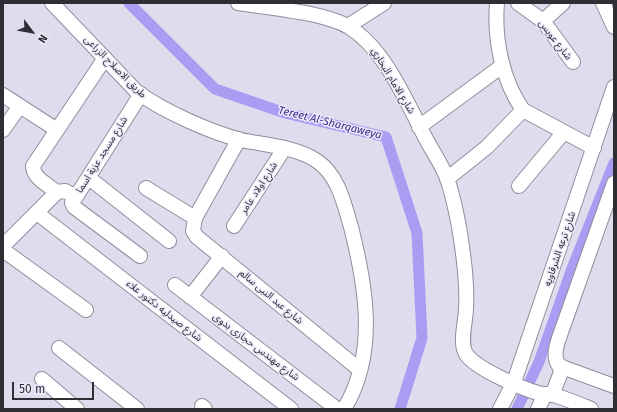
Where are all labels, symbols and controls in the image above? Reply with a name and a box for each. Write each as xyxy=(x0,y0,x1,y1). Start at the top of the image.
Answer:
north arrow xyxy=(12,12,52,52)
street label: شارع عويس xyxy=(536,18,574,62)
text: N xyxy=(35,32,50,45)
street label: طريق الاصلاح الزراعى xyxy=(81,33,149,101)
street label: شارع الامام البخاري xyxy=(369,46,417,116)
water label: Tereet Al-Sharqaweya xyxy=(277,104,383,142)
street label: شارع مسجد عزبة اسما xyxy=(74,114,130,196)
street label: شارع اولاد عامر xyxy=(238,160,280,216)
street label: شارع ترعه الشرقاويه xyxy=(542,210,578,288)
street label: شارع عبد النبى سالم xyxy=(237,267,305,327)
street label: شارع صيدليه دكتور علاء xyxy=(124,278,204,344)
street label: شارع مهندس حجازى بدوى xyxy=(210,311,302,383)
scale bar xyxy=(14,374,96,400)
text: 50 m xyxy=(19,382,45,396)

